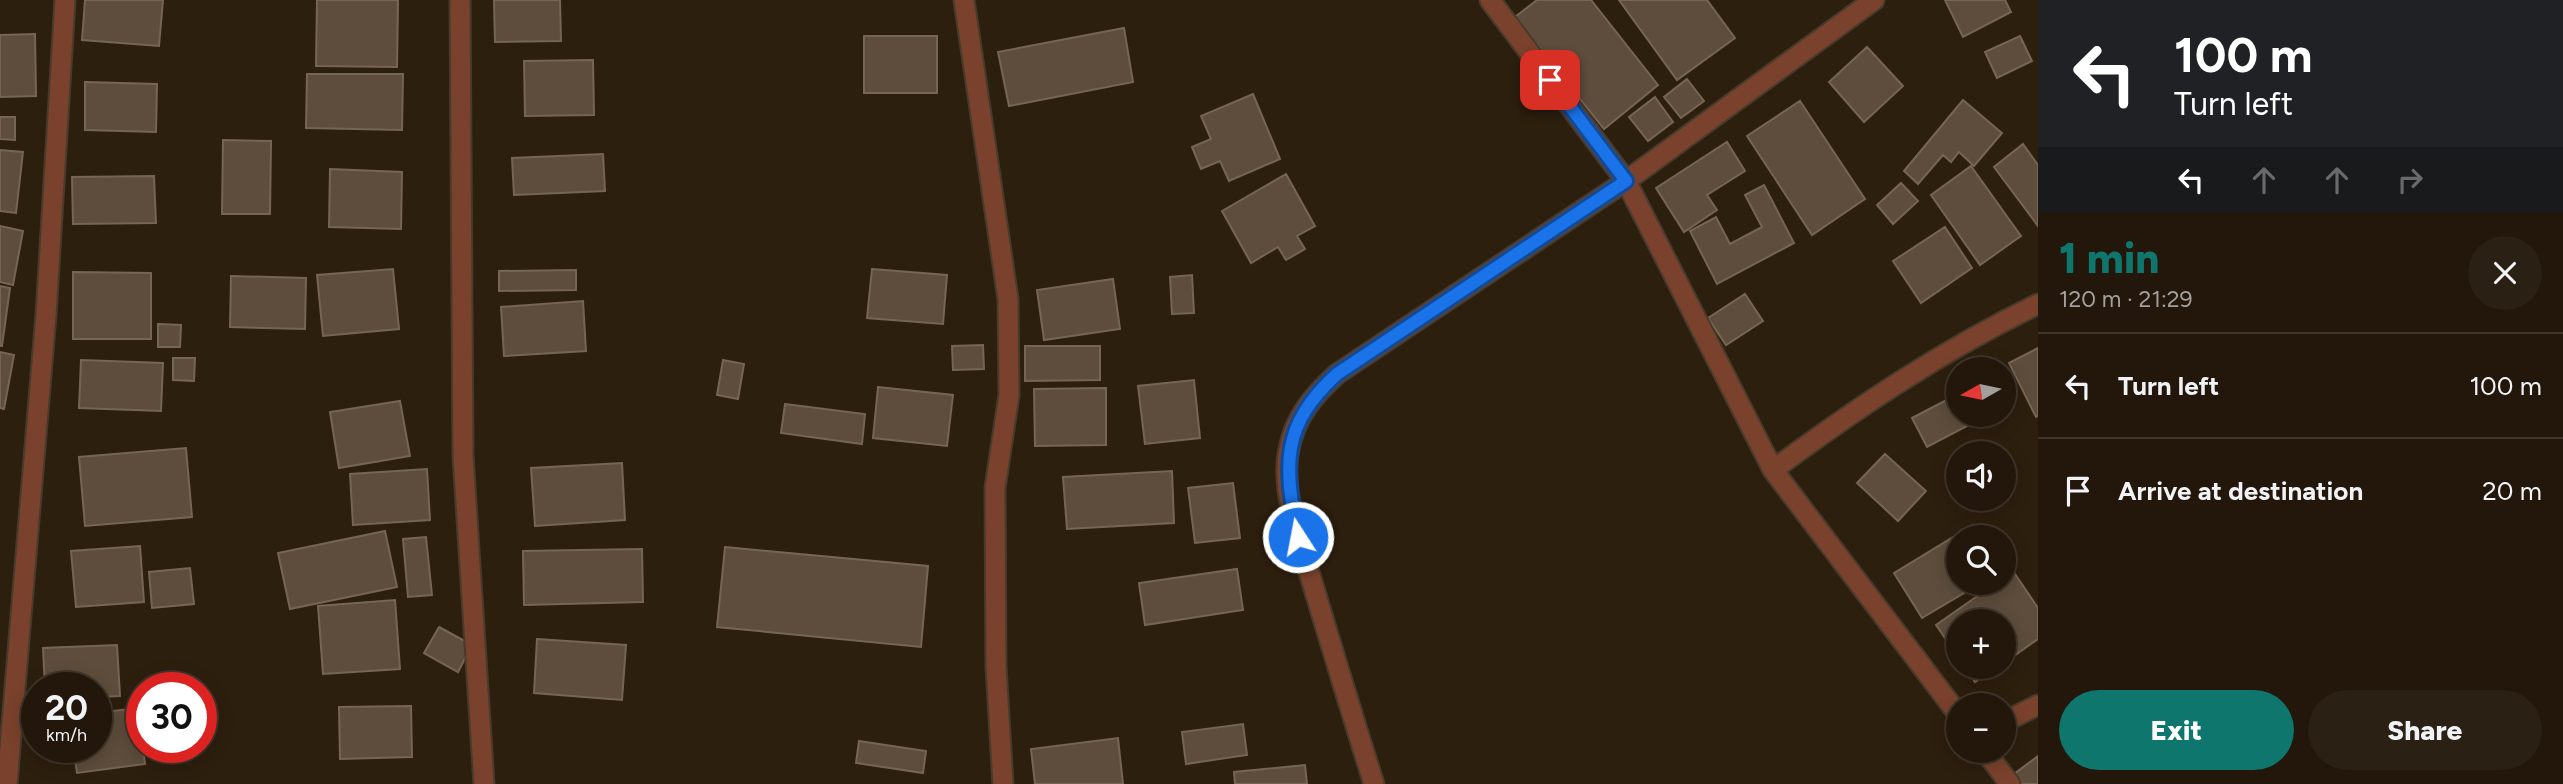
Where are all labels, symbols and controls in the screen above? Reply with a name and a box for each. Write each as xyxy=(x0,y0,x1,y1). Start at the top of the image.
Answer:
text: 100 m xyxy=(2174,25,2313,84)
icon: left xyxy=(2059,28,2150,119)
pin xyxy=(1520,50,1580,110)
icon: arrive xyxy=(1531,61,1569,99)
text: Turn left xyxy=(2174,85,2293,123)
icon: left xyxy=(2172,161,2210,199)
icon: ahead xyxy=(2245,161,2283,199)
icon: ahead xyxy=(2318,161,2356,199)
icon: right xyxy=(2391,161,2429,199)
text: 1 min xyxy=(2059,233,2159,284)
button: close xyxy=(2468,236,2542,310)
text: 120 m · 21:29 xyxy=(2059,285,2193,313)
north arrow xyxy=(1946,357,2016,427)
map controls xyxy=(1946,357,2016,763)
icon: left xyxy=(2059,367,2097,405)
text: Turn left xyxy=(2118,370,2219,402)
text: 100 m xyxy=(2469,370,2542,402)
button: sound xyxy=(1946,441,2016,511)
icon: arrive xyxy=(2059,472,2097,510)
text: Arrive at destination xyxy=(2118,475,2363,507)
text: 20 m xyxy=(2482,475,2542,507)
position arrow xyxy=(1261,500,1335,574)
button: search xyxy=(1946,525,2016,595)
button: + xyxy=(1946,609,2016,679)
speed limit sign: 30 xyxy=(126,672,217,763)
text: 20 xyxy=(45,687,88,729)
button: Exit xyxy=(2059,690,2294,770)
button: Share xyxy=(2308,690,2542,770)
button: − xyxy=(1946,693,2016,763)
text: km/h xyxy=(46,724,87,746)

